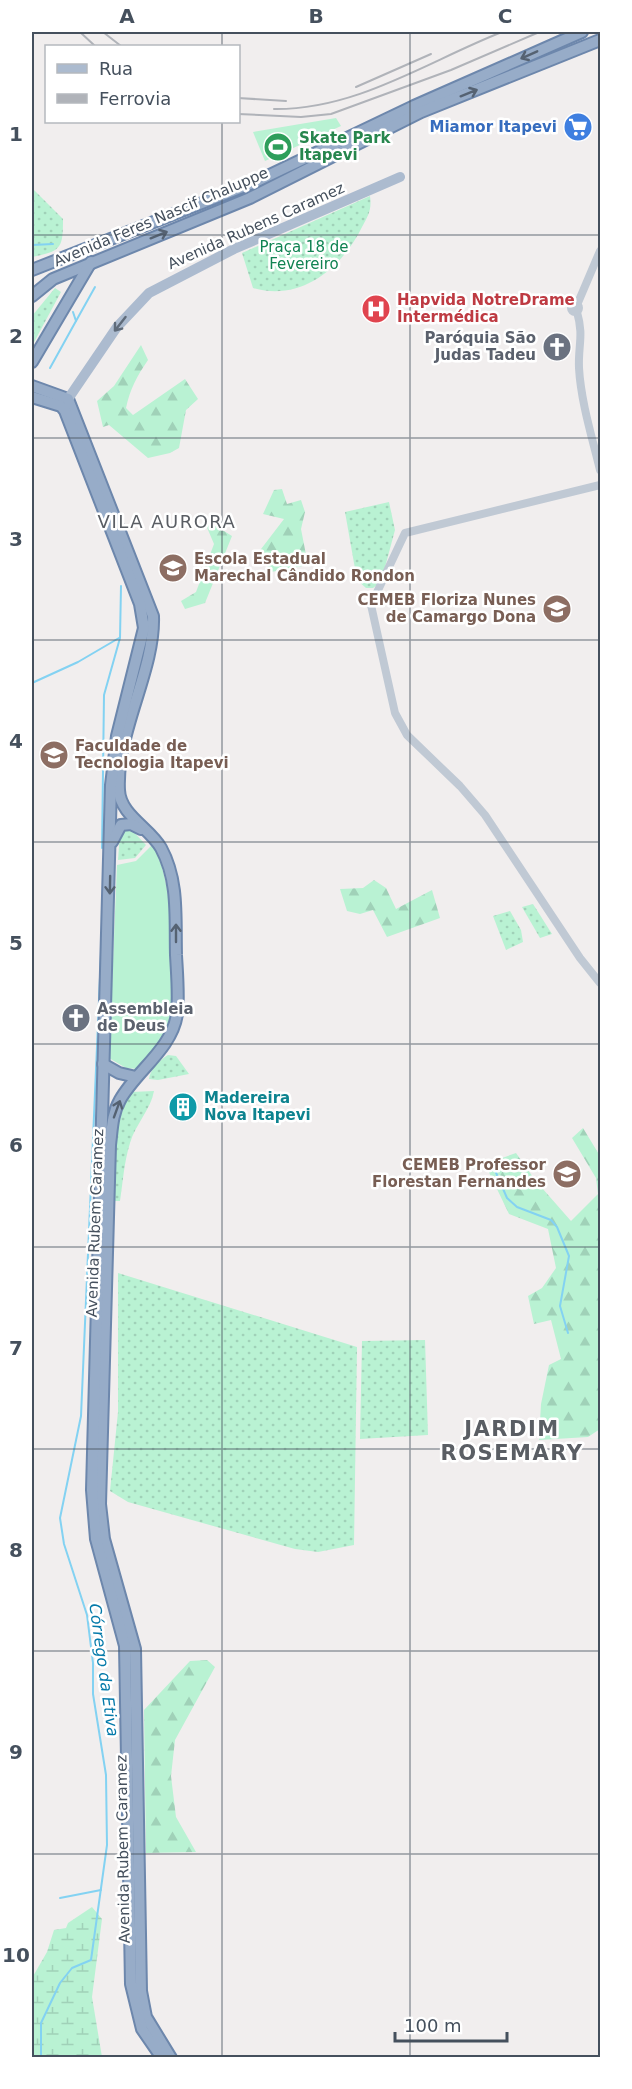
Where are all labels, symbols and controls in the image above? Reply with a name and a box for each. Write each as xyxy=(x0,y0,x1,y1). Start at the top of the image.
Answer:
text: A xyxy=(119,4,135,28)
text: B xyxy=(308,4,324,28)
text: C xyxy=(498,4,512,28)
legend xyxy=(45,45,240,123)
one-way arrow xyxy=(520,50,539,61)
text: Rua xyxy=(99,58,133,79)
one-way arrow xyxy=(460,87,478,98)
text: Ferrovia xyxy=(99,88,171,109)
supermarket icon: Miamor Itapevi xyxy=(562,111,594,143)
place label: Miamor Itapevi xyxy=(430,118,557,136)
text: 1 xyxy=(9,122,23,146)
place label: Skate Park Itapevi xyxy=(299,129,392,164)
sports icon: Skate Park Itapevi xyxy=(262,131,294,163)
street label: Avenida Feres Nascif Chaluppe xyxy=(51,164,271,270)
street label: Avenida Rubens Caramez xyxy=(165,179,347,273)
one-way arrow xyxy=(149,229,167,240)
park label: Praça 18 de Fevereiro xyxy=(260,238,348,273)
place label: Hapvida NotreDrame Intermédica xyxy=(397,291,575,326)
hospital icon: Hapvida NotreDrame Intermédica xyxy=(360,293,392,325)
one-way arrow xyxy=(114,315,127,331)
text: 2 xyxy=(9,324,23,348)
place label: Paróquia São Judas Tadeu xyxy=(424,329,536,364)
church icon: Paróquia São Judas Tadeu xyxy=(541,331,573,363)
district label: VILA AURORA xyxy=(98,511,236,532)
text: 3 xyxy=(9,527,23,551)
place label: Escola Estadual Marechal Cândido Rondon xyxy=(194,550,415,585)
school or university icon: Escola Estadual Marechal Cândido Rondon xyxy=(157,552,189,584)
place label: CEMEB Floriza Nunes de Camargo Dona xyxy=(358,591,536,626)
school or university icon: CEMEB Floriza Nunes de Camargo Dona xyxy=(541,593,573,625)
text: 4 xyxy=(9,729,23,753)
place label: Faculdade de Tecnologia Itapevi xyxy=(75,737,229,772)
school or university icon: Faculdade de Tecnologia Itapevi xyxy=(38,739,70,771)
one-way arrow xyxy=(104,875,116,895)
one-way arrow xyxy=(170,924,182,944)
text: 5 xyxy=(9,931,23,955)
place label: Assembleia de Deus xyxy=(97,1000,194,1035)
church icon: Assembleia de Deus xyxy=(60,1002,92,1034)
place label: Madereira Nova Itapevi xyxy=(204,1089,311,1124)
building icon: Madereira Nova Itapevi xyxy=(167,1091,199,1123)
one-way arrow xyxy=(112,1100,123,1119)
street label: Avenida Rubem Caramez xyxy=(83,1128,107,1318)
text: 6 xyxy=(9,1133,23,1157)
place label: CEMEB Professor Florestan Fernandes xyxy=(372,1156,547,1191)
school or university icon: CEMEB Professor Florestan Fernandes xyxy=(551,1158,583,1190)
text: 7 xyxy=(9,1336,23,1360)
district label: JARDIM ROSEMARY xyxy=(441,1417,583,1465)
text: 8 xyxy=(9,1538,23,1562)
water label: Córrego da Etiva xyxy=(85,1602,123,1738)
text: 9 xyxy=(9,1740,23,1764)
street label: Avenida Rubem Caramez xyxy=(112,1754,134,1944)
text: 10 xyxy=(2,1943,30,1967)
scale bar xyxy=(395,2005,508,2043)
text: 100 m xyxy=(404,2015,462,2036)

